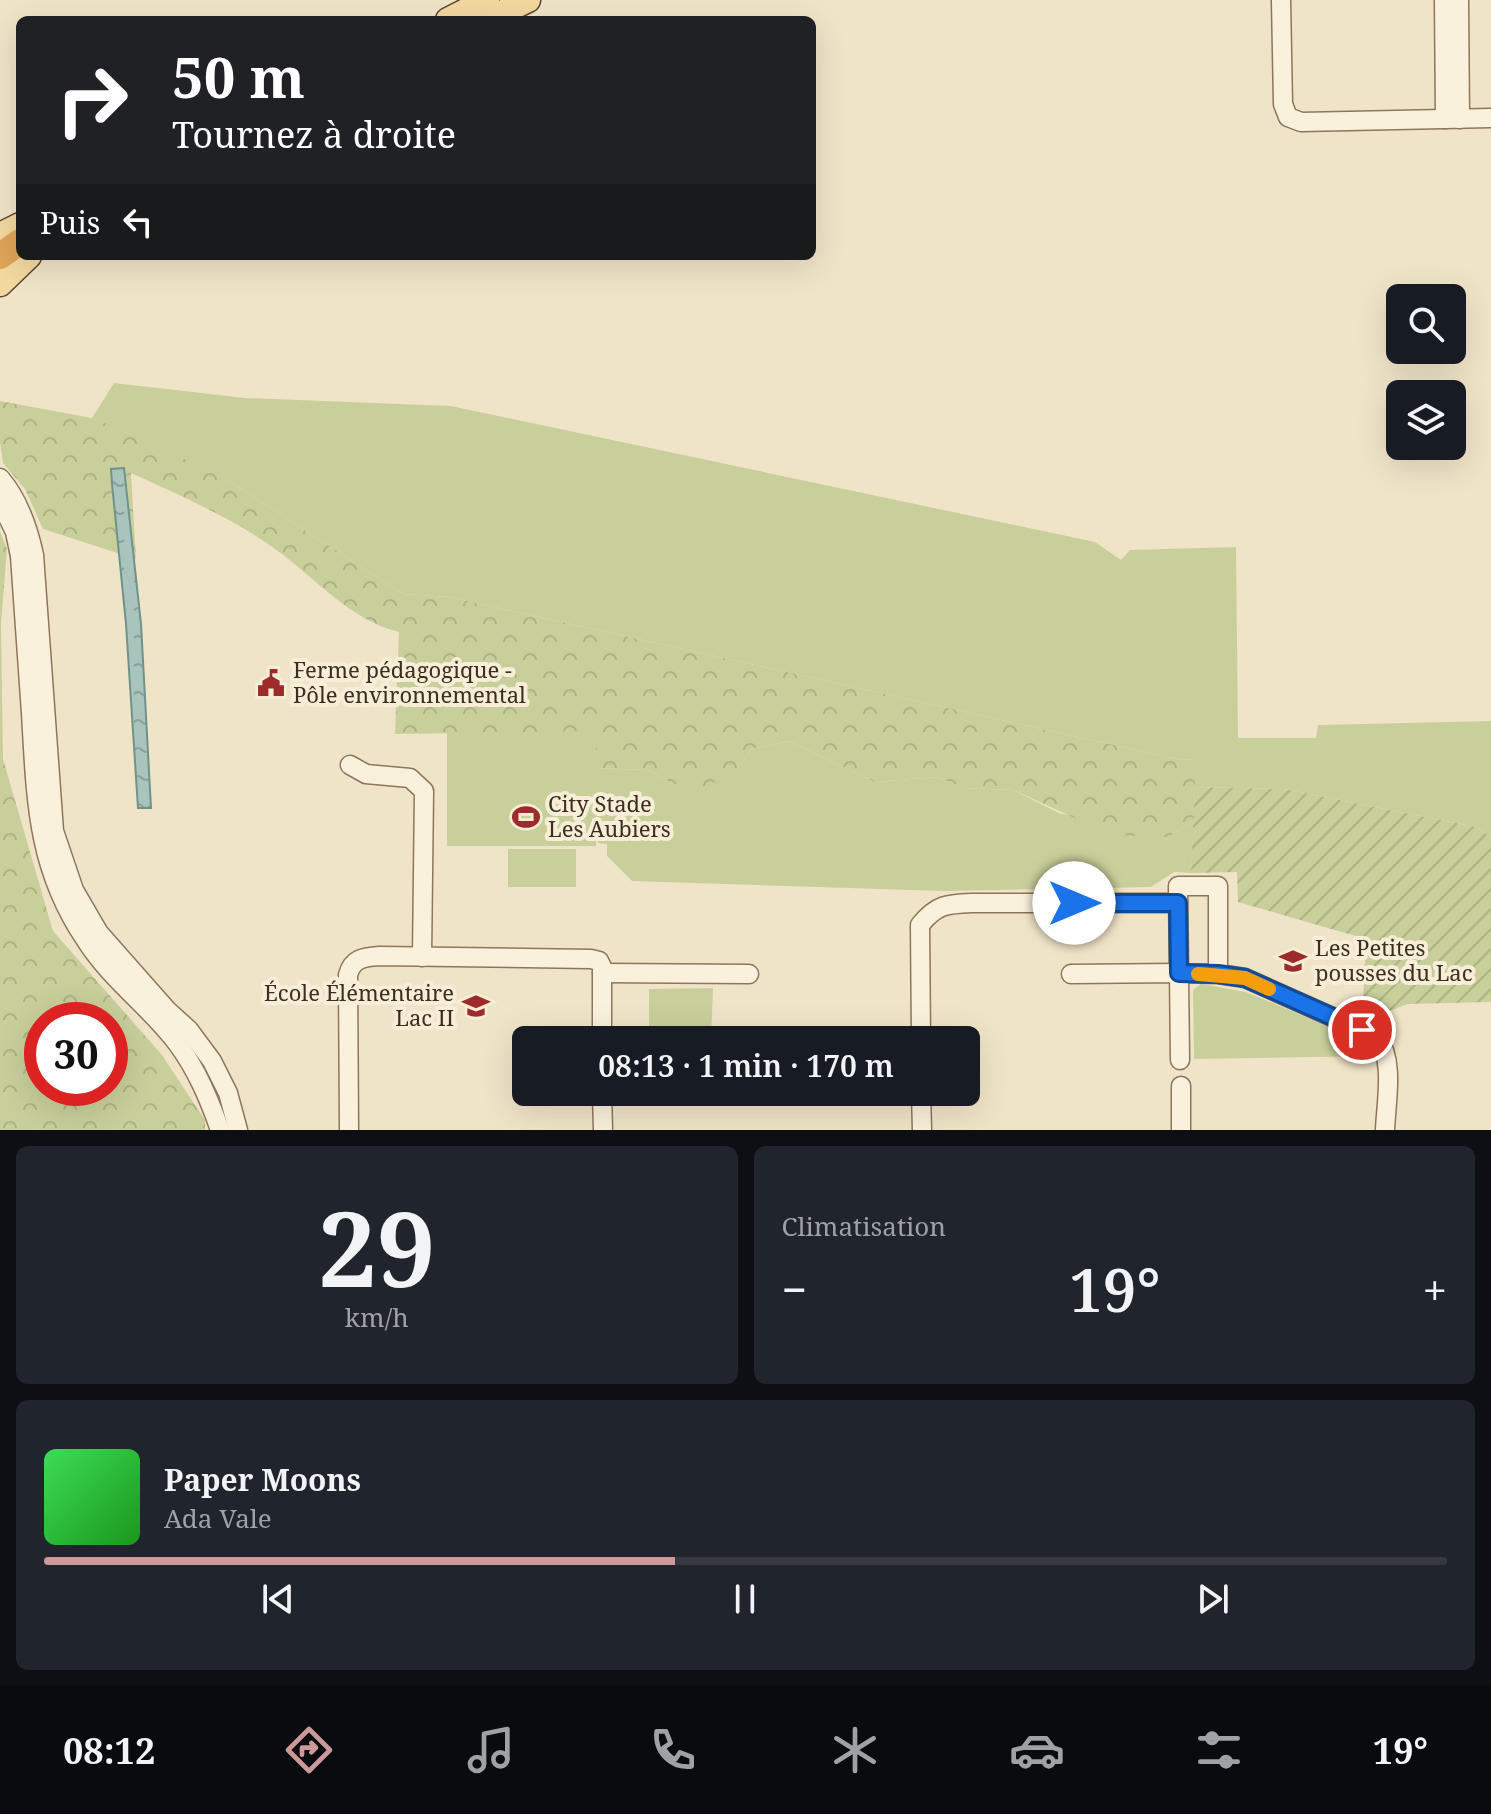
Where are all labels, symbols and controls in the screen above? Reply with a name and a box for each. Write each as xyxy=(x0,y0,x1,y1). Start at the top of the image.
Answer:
text: 50 m xyxy=(172,38,305,114)
icon: right xyxy=(40,48,144,152)
text: Tournez à droite xyxy=(172,110,456,159)
icon: left xyxy=(116,200,160,244)
text: Puis xyxy=(40,202,100,243)
map controls xyxy=(1386,284,1466,460)
button: search xyxy=(1386,284,1466,364)
button: layers xyxy=(1386,380,1466,460)
place label: Ferme pédagogique - Pôle environnemental xyxy=(293,654,526,709)
public building icon: Ferme pédagogique - Pôle environnemental xyxy=(256,668,286,698)
place label: City Stade Les Aubiers xyxy=(548,788,671,843)
sports icon: City Stade Les Aubiers xyxy=(511,802,541,832)
position arrow xyxy=(1032,861,1116,945)
place label: Les Petites pousses du Lac xyxy=(1315,932,1473,987)
school or university icon: Les Petites pousses du Lac xyxy=(1278,946,1308,976)
place label: École Élémentaire Lac II xyxy=(264,977,454,1032)
school or university icon: École Élémentaire Lac II xyxy=(461,991,491,1021)
pin xyxy=(1328,996,1396,1064)
speed limit sign: 30 xyxy=(24,1002,128,1106)
icon: arrive xyxy=(1340,1008,1384,1052)
text: 08:13 · 1 min · 170 m xyxy=(598,1045,894,1086)
text: 29 xyxy=(318,1176,436,1317)
text: Climatisation xyxy=(782,1208,946,1244)
text: 19° xyxy=(1069,1248,1160,1330)
text: − xyxy=(782,1259,807,1319)
text: + xyxy=(1422,1259,1447,1319)
text: km/h xyxy=(345,1299,409,1335)
text: Paper Moons xyxy=(164,1459,361,1500)
text: Ada Vale xyxy=(164,1500,272,1536)
icon: previous xyxy=(256,1577,300,1621)
icon: pause xyxy=(723,1577,767,1621)
icon: next xyxy=(1191,1577,1235,1621)
icon: directions xyxy=(281,1722,337,1778)
icon: music xyxy=(463,1722,519,1778)
icon: phone xyxy=(645,1722,701,1778)
icon: climate xyxy=(827,1722,883,1778)
icon: car xyxy=(1009,1722,1065,1778)
icon: filters xyxy=(1191,1722,1247,1778)
text: 08:12 xyxy=(63,1726,155,1775)
text: 19° xyxy=(1373,1726,1428,1775)

